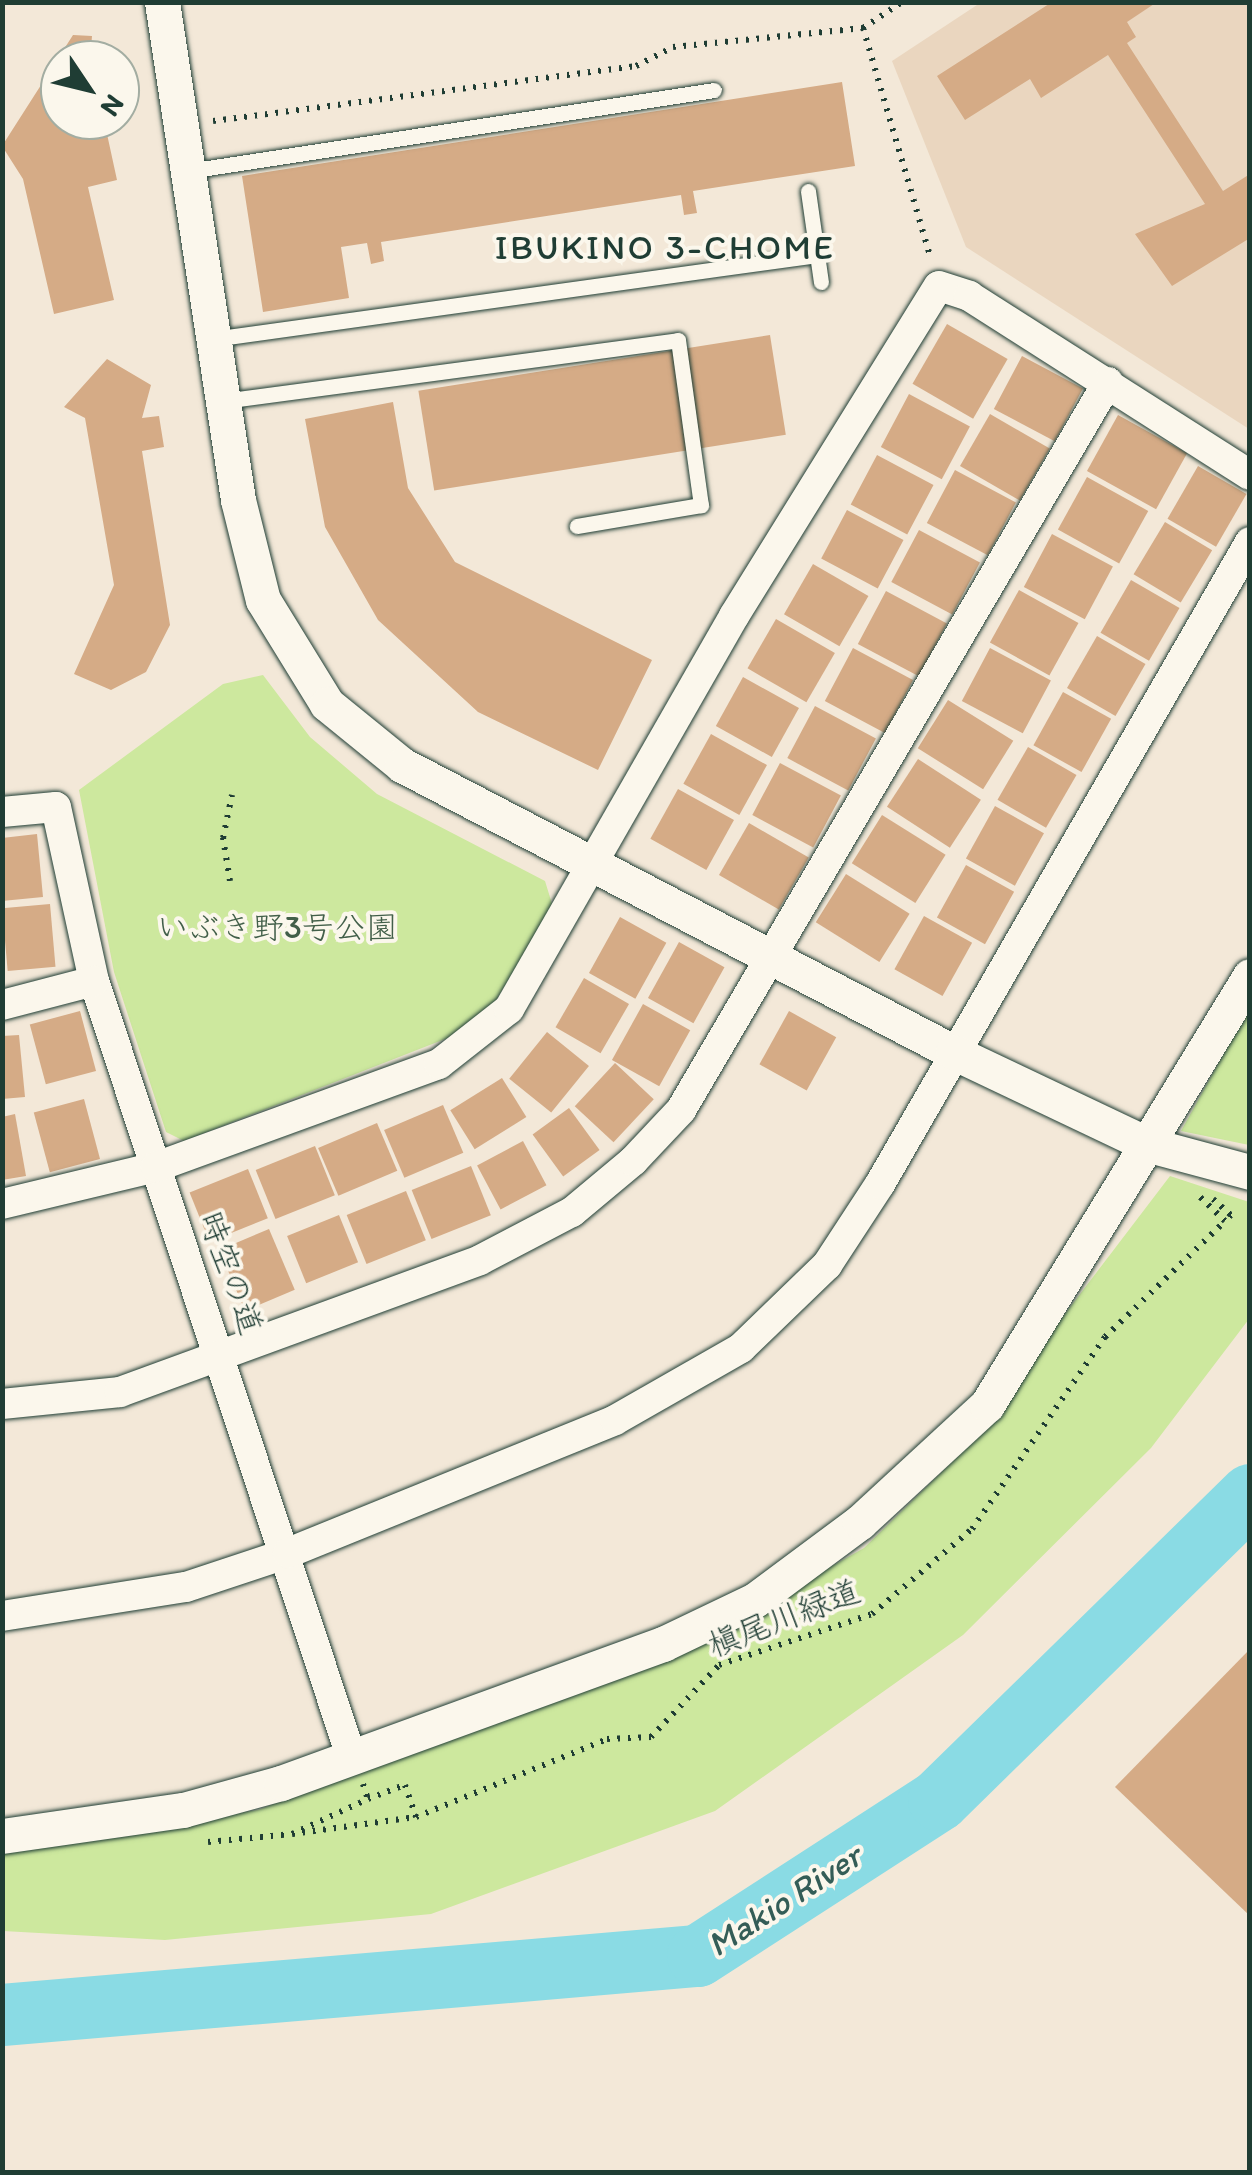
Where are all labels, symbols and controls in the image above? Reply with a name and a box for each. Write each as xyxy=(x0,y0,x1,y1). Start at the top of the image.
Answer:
north arrow xyxy=(40,40,140,140)
text: N xyxy=(94,89,132,124)
district label: IBUKINO 3-CHOME xyxy=(495,226,835,268)
park label: いぶき野3号公園 xyxy=(156,908,398,946)
street label: 時空の道 xyxy=(191,1206,271,1340)
street label: 槇尾川緑道 xyxy=(702,1571,866,1665)
water label: Makio River xyxy=(699,1835,869,1965)

